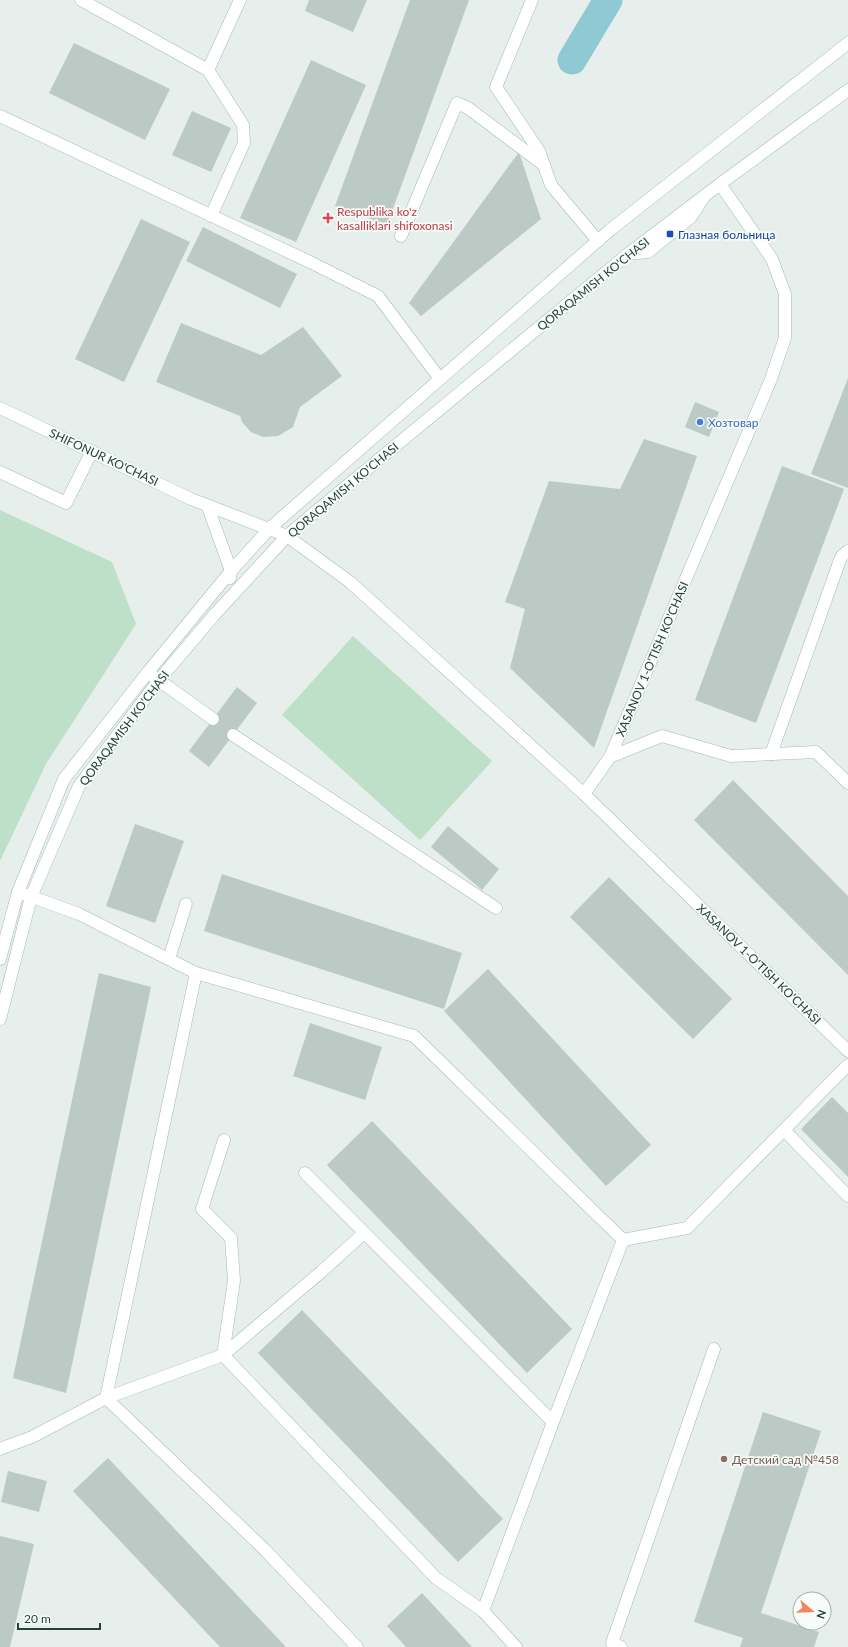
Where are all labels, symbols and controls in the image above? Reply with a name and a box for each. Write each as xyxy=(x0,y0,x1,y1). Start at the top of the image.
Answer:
place label: Respublika ko'z kasalliklari shifoxonasi xyxy=(337,204,453,233)
marker: Respublika ko'z kasalliklari shifoxonasi xyxy=(322,212,334,224)
place label: Глазная больница xyxy=(678,227,776,242)
marker: Глазная больница xyxy=(665,229,675,239)
street label: QORAQAMISH KO'CHASI xyxy=(534,234,652,334)
place label: Хозтовар xyxy=(708,415,759,430)
marker: Хозтовар xyxy=(695,417,705,427)
street label: SHIFONUR KO'CHASI xyxy=(47,425,161,489)
street label: QORAQAMISH KO'CHASI xyxy=(285,439,401,541)
street label: XASANOV 1-O'TISH KO'CHASI xyxy=(612,579,692,739)
street label: QORAQAMISH KO'CHASI xyxy=(76,668,172,788)
street label: XASANOV 1-O'TISH KO'CHASI xyxy=(694,901,824,1027)
place label: Детский сад №458 xyxy=(732,1452,839,1467)
marker: Детский сад №458 xyxy=(719,1454,729,1464)
north arrow xyxy=(792,1591,832,1631)
scale bar xyxy=(18,1605,100,1631)
text: N xyxy=(814,1608,829,1621)
text: 20 m xyxy=(24,1611,51,1626)

